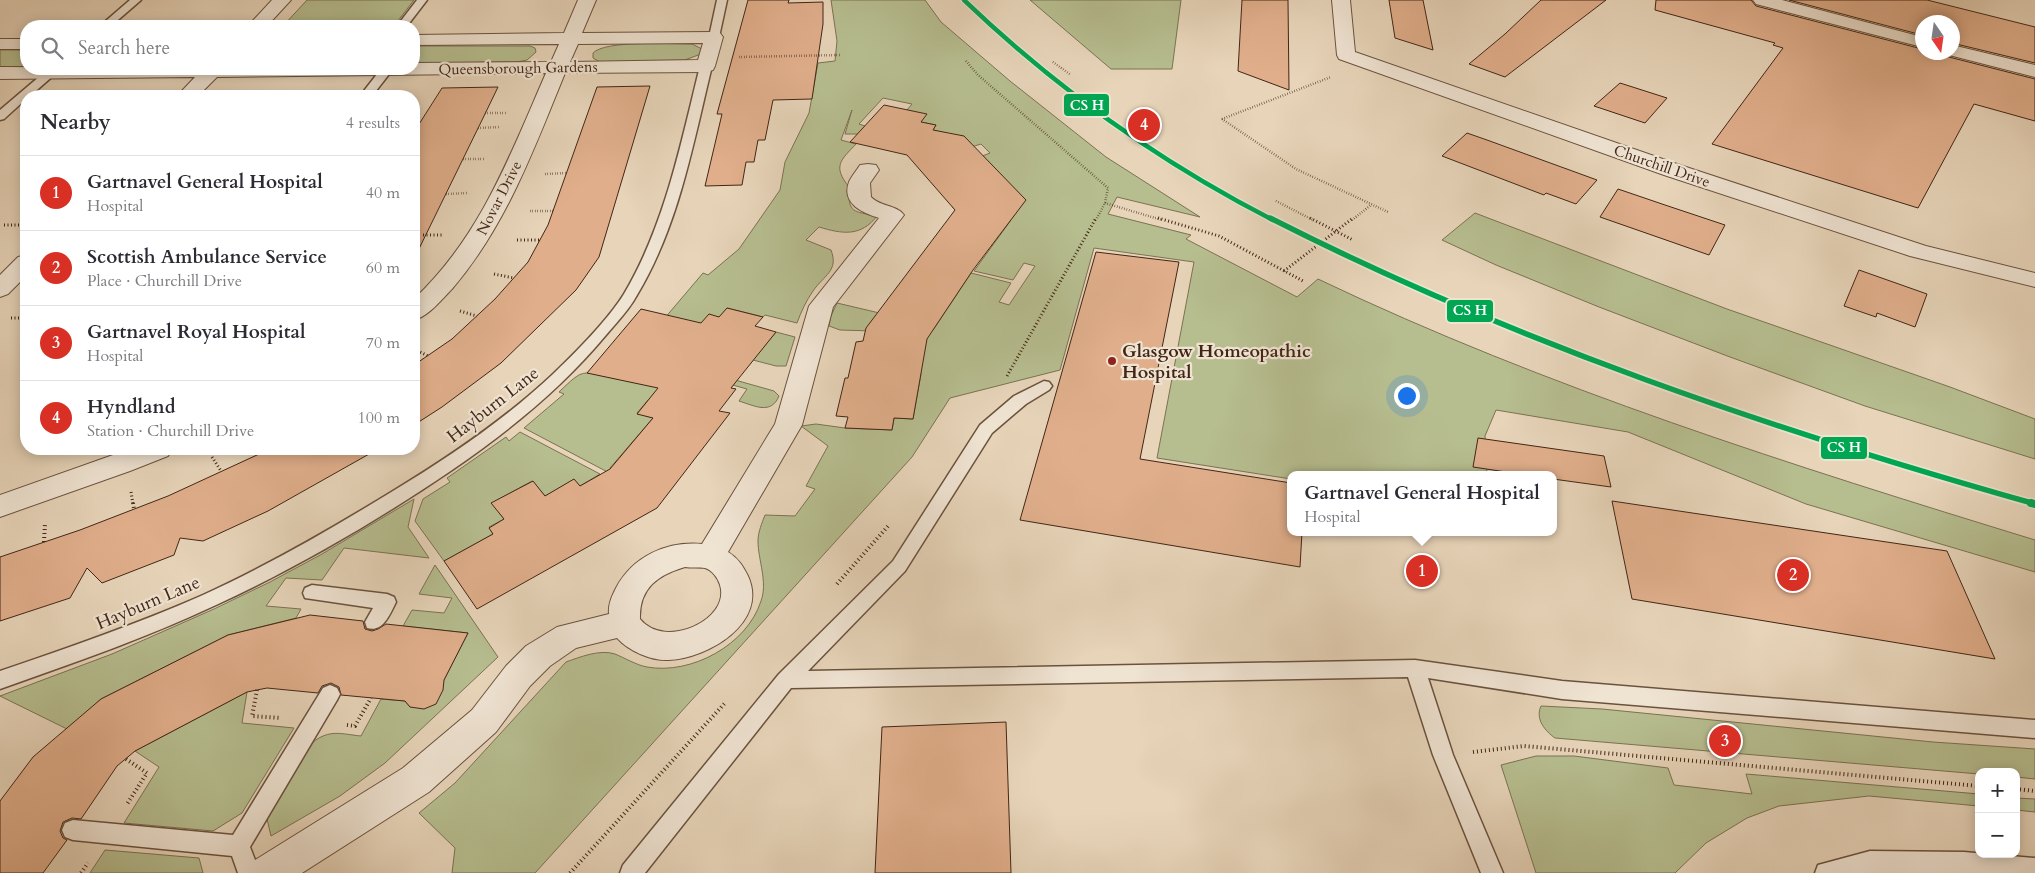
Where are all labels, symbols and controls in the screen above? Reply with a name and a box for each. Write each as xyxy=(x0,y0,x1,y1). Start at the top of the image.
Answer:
north arrow xyxy=(1915,15,1960,60)
search box xyxy=(20,20,420,75)
icon: search xyxy=(38,34,66,62)
text: Search here xyxy=(78,35,170,61)
street label: Queensborough Gardens xyxy=(438,57,598,79)
line badge: CS H xyxy=(1063,93,1110,117)
text: CS H xyxy=(1070,96,1104,115)
pin: 4 xyxy=(1128,106,1160,144)
text: Nearby xyxy=(40,108,111,137)
text: 4 results xyxy=(346,112,400,134)
street label: Churchill Drive xyxy=(1611,140,1713,192)
street label: Novar Drive xyxy=(472,157,526,239)
text: Gartnavel General Hospital xyxy=(87,169,323,195)
text: 1 xyxy=(52,182,60,204)
text: 40 m xyxy=(366,182,400,204)
text: Hospital xyxy=(87,195,143,217)
text: Scottish Ambulance Service xyxy=(87,244,327,270)
text: 2 xyxy=(52,257,60,279)
text: 60 m xyxy=(366,257,400,279)
text: Place · Churchill Drive xyxy=(87,270,242,292)
line badge: CS H xyxy=(1446,299,1494,323)
text: CS H xyxy=(1453,301,1487,320)
text: Gartnavel Royal Hospital xyxy=(87,319,305,345)
text: 3 xyxy=(52,332,60,354)
text: 70 m xyxy=(366,332,400,354)
place label: Glasgow Homeopathic Hospital xyxy=(1122,339,1311,385)
text: Hospital xyxy=(87,345,143,367)
marker: Glasgow Homeopathic Hospital xyxy=(1106,355,1118,367)
street label: Hayburn Lane xyxy=(442,361,544,449)
your location xyxy=(1394,383,1420,409)
text: Hyndland xyxy=(87,394,176,420)
text: 4 xyxy=(52,407,60,429)
text: 100 m xyxy=(358,407,400,429)
text: Station · Churchill Drive xyxy=(87,420,254,442)
line badge: CS H xyxy=(1820,436,1868,460)
text: CS H xyxy=(1827,438,1861,457)
popup xyxy=(1287,471,1557,536)
text: Gartnavel General Hospital xyxy=(1304,480,1540,506)
text: Hospital xyxy=(1304,506,1361,528)
pin: 1 xyxy=(1406,552,1438,590)
pin: 2 xyxy=(1777,556,1809,594)
street label: Hayburn Lane xyxy=(92,570,204,636)
pin: 3 xyxy=(1709,722,1741,760)
map controls xyxy=(1975,768,2020,858)
button: + xyxy=(1975,768,2020,813)
button: − xyxy=(1975,813,2020,858)

